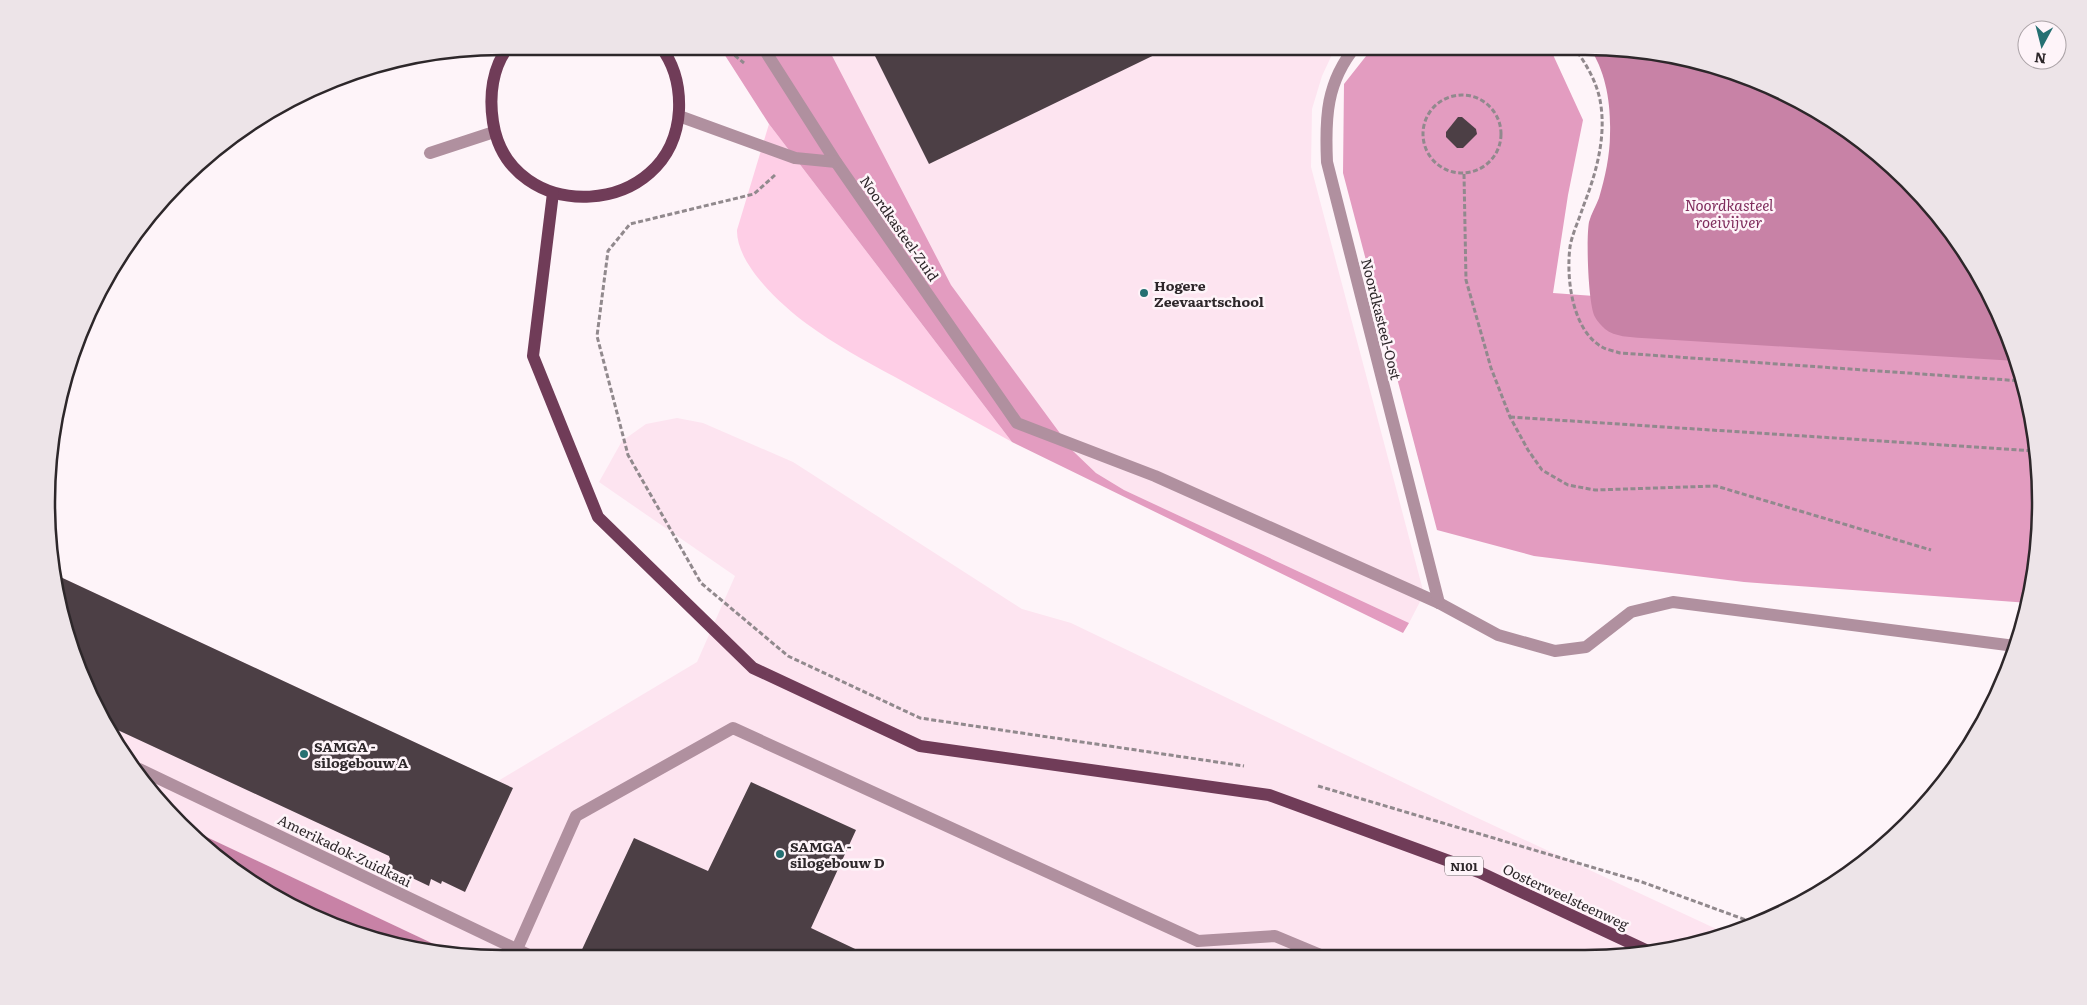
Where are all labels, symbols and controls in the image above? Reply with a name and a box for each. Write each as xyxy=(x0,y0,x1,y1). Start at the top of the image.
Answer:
north arrow xyxy=(2017,20,2067,70)
text: N xyxy=(2033,48,2047,70)
street label: Noordkasteel-Zuid xyxy=(856,171,944,285)
water label: Noordkasteel roeivijver xyxy=(1685,193,1774,233)
street label: Noordkasteel-Oost xyxy=(1357,256,1407,382)
place label: Hogere Zeevaartschool xyxy=(1154,275,1264,311)
marker: Hogere Zeevaartschool xyxy=(1138,287,1150,299)
place label: SAMGA - silogebouw A xyxy=(314,736,409,772)
marker: SAMGA - silogebouw A xyxy=(298,748,310,760)
street label: Amerikadok-Zuidkaai xyxy=(275,809,415,891)
place label: SAMGA - silogebouw D xyxy=(790,836,885,872)
marker: SAMGA - silogebouw D xyxy=(774,848,786,860)
road number: N101 xyxy=(1445,856,1483,876)
street label: Oosterweelsteenweg xyxy=(1500,858,1632,934)

